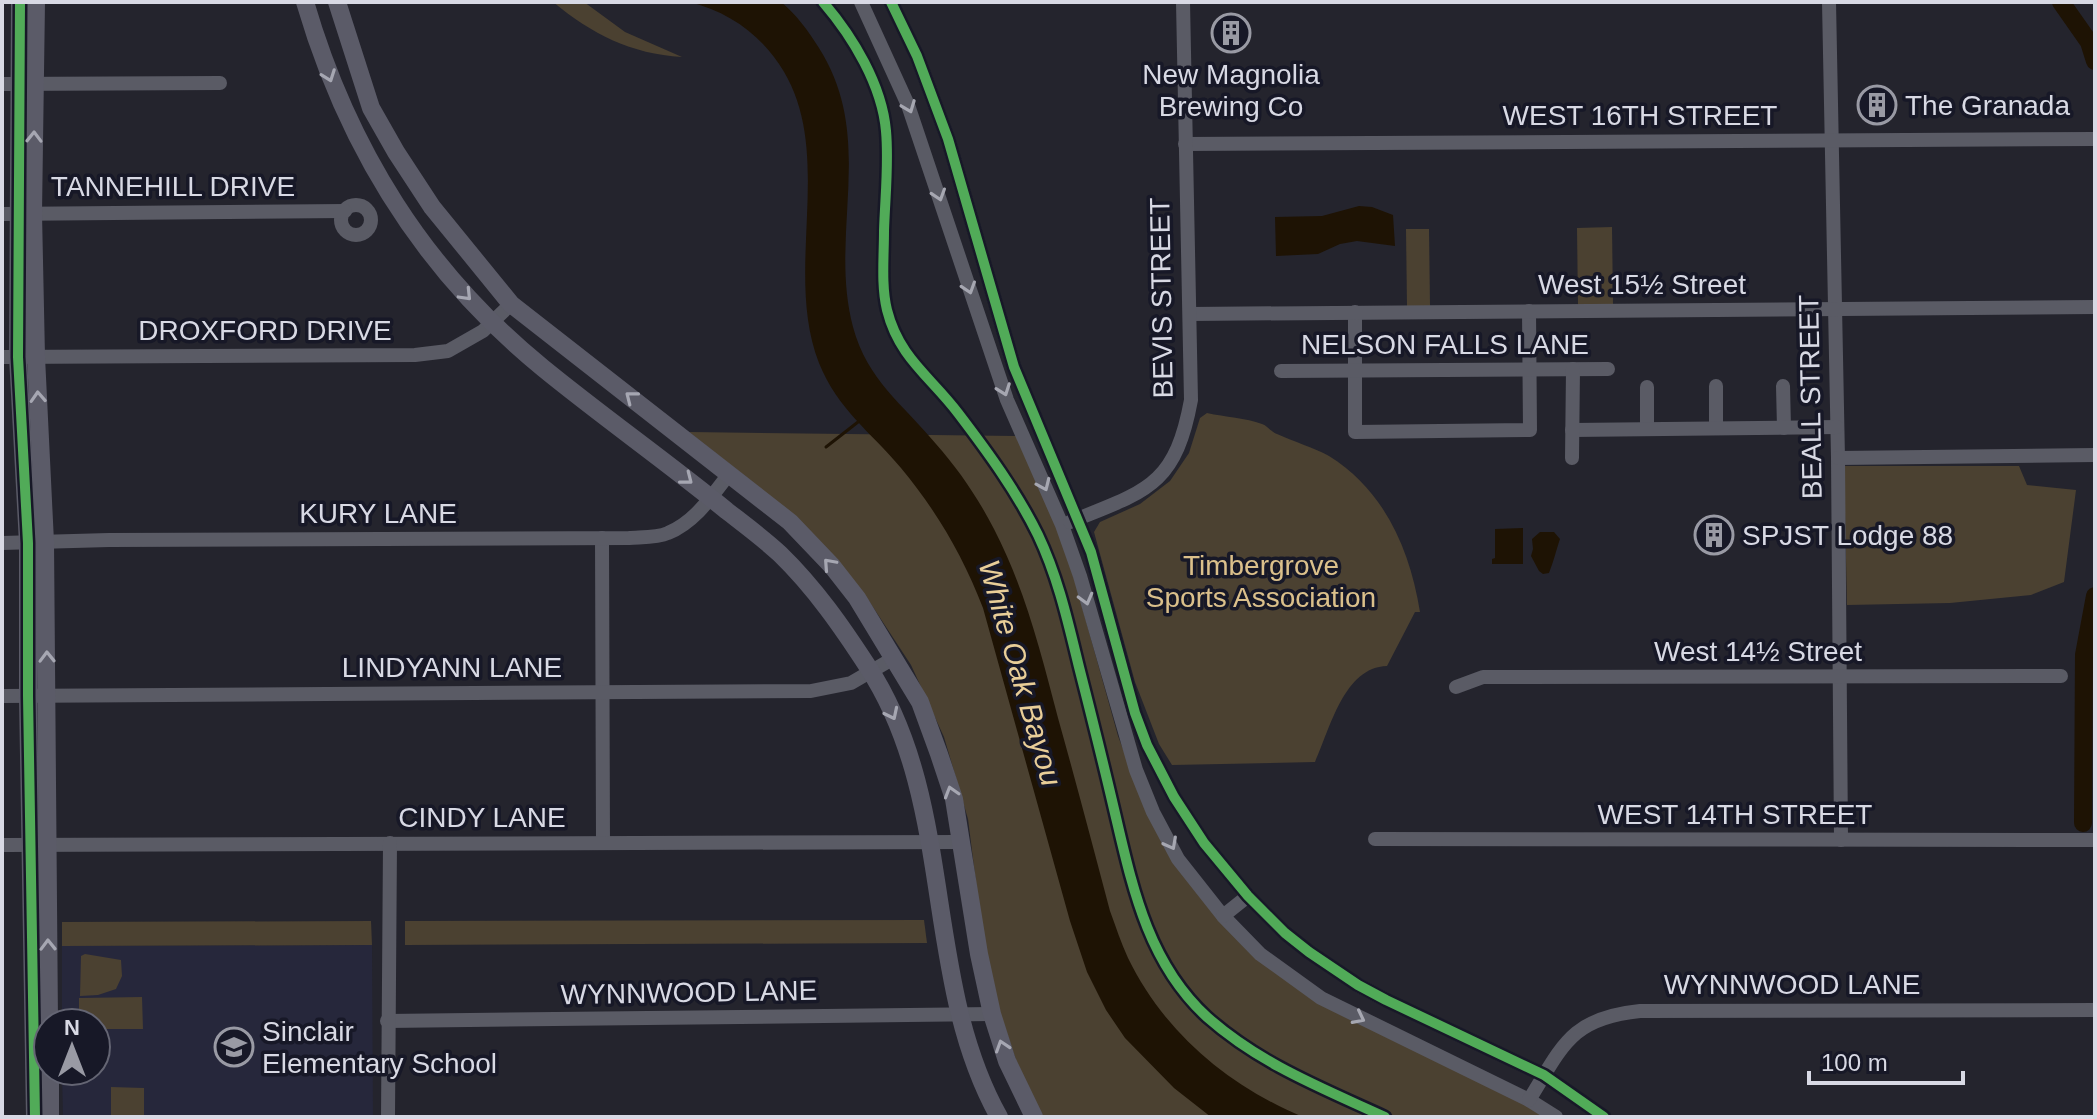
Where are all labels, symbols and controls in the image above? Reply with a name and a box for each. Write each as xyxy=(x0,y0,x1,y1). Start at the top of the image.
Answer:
building icon: New Magnolia Brewing Co xyxy=(1210,12,1252,54)
place label: New Magnolia Brewing Co xyxy=(1142,59,1320,122)
one-way arrow xyxy=(319,68,336,82)
building icon: The Granada xyxy=(1856,84,1898,126)
place label: The Granada xyxy=(1905,90,2070,121)
one-way arrow xyxy=(899,99,916,113)
street label: WEST 16TH STREET xyxy=(1503,100,1777,131)
one-way arrow xyxy=(25,130,43,143)
street label: TANNEHILL DRIVE xyxy=(51,171,295,202)
one-way arrow xyxy=(930,187,946,201)
street label: BEVIS STREET xyxy=(1144,197,1179,399)
street label: West 15½ Street xyxy=(1538,269,1746,300)
one-way arrow xyxy=(960,281,976,295)
one-way arrow xyxy=(456,286,471,300)
street label: BEALL STREET xyxy=(1793,295,1828,499)
street label: DROXFORD DRIVE xyxy=(138,315,392,346)
street label: NELSON FALLS LANE xyxy=(1301,329,1589,360)
one-way arrow xyxy=(994,382,1011,396)
one-way arrow xyxy=(29,390,46,403)
one-way arrow xyxy=(625,393,640,407)
one-way arrow xyxy=(678,470,693,484)
one-way arrow xyxy=(1034,477,1050,491)
street label: KURY LANE xyxy=(299,498,457,529)
building icon: SPJST Lodge 88 xyxy=(1693,514,1735,556)
place label: SPJST Lodge 88 xyxy=(1742,520,1953,551)
park label: Timbergrove Sports Association xyxy=(1146,550,1376,613)
water label: White Oak Bayou xyxy=(972,556,1069,790)
one-way arrow xyxy=(825,559,839,574)
one-way arrow xyxy=(1077,592,1094,606)
street label: West 14½ Street xyxy=(1654,636,1862,667)
one-way arrow xyxy=(38,650,56,663)
street label: LINDYANN LANE xyxy=(342,652,562,683)
one-way arrow xyxy=(882,706,898,720)
one-way arrow xyxy=(944,785,960,799)
street label: WEST 14TH STREET xyxy=(1598,799,1872,830)
street label: CINDY LANE xyxy=(398,802,566,833)
one-way arrow xyxy=(1161,836,1176,851)
one-way arrow xyxy=(39,938,57,951)
street label: WYNNWOOD LANE xyxy=(1664,969,1920,1000)
street label: WYNNWOOD LANE xyxy=(560,975,818,1010)
north arrow xyxy=(32,1007,112,1087)
one-way arrow xyxy=(1351,1008,1366,1023)
text: N xyxy=(64,1015,80,1040)
place label: Sinclair Elementary School xyxy=(262,1016,497,1079)
school or university icon: Sinclair Elementary School xyxy=(213,1026,255,1068)
scale bar xyxy=(1809,1035,1963,1085)
one-way arrow xyxy=(995,1040,1011,1053)
text: 100 m xyxy=(1821,1049,1888,1076)

